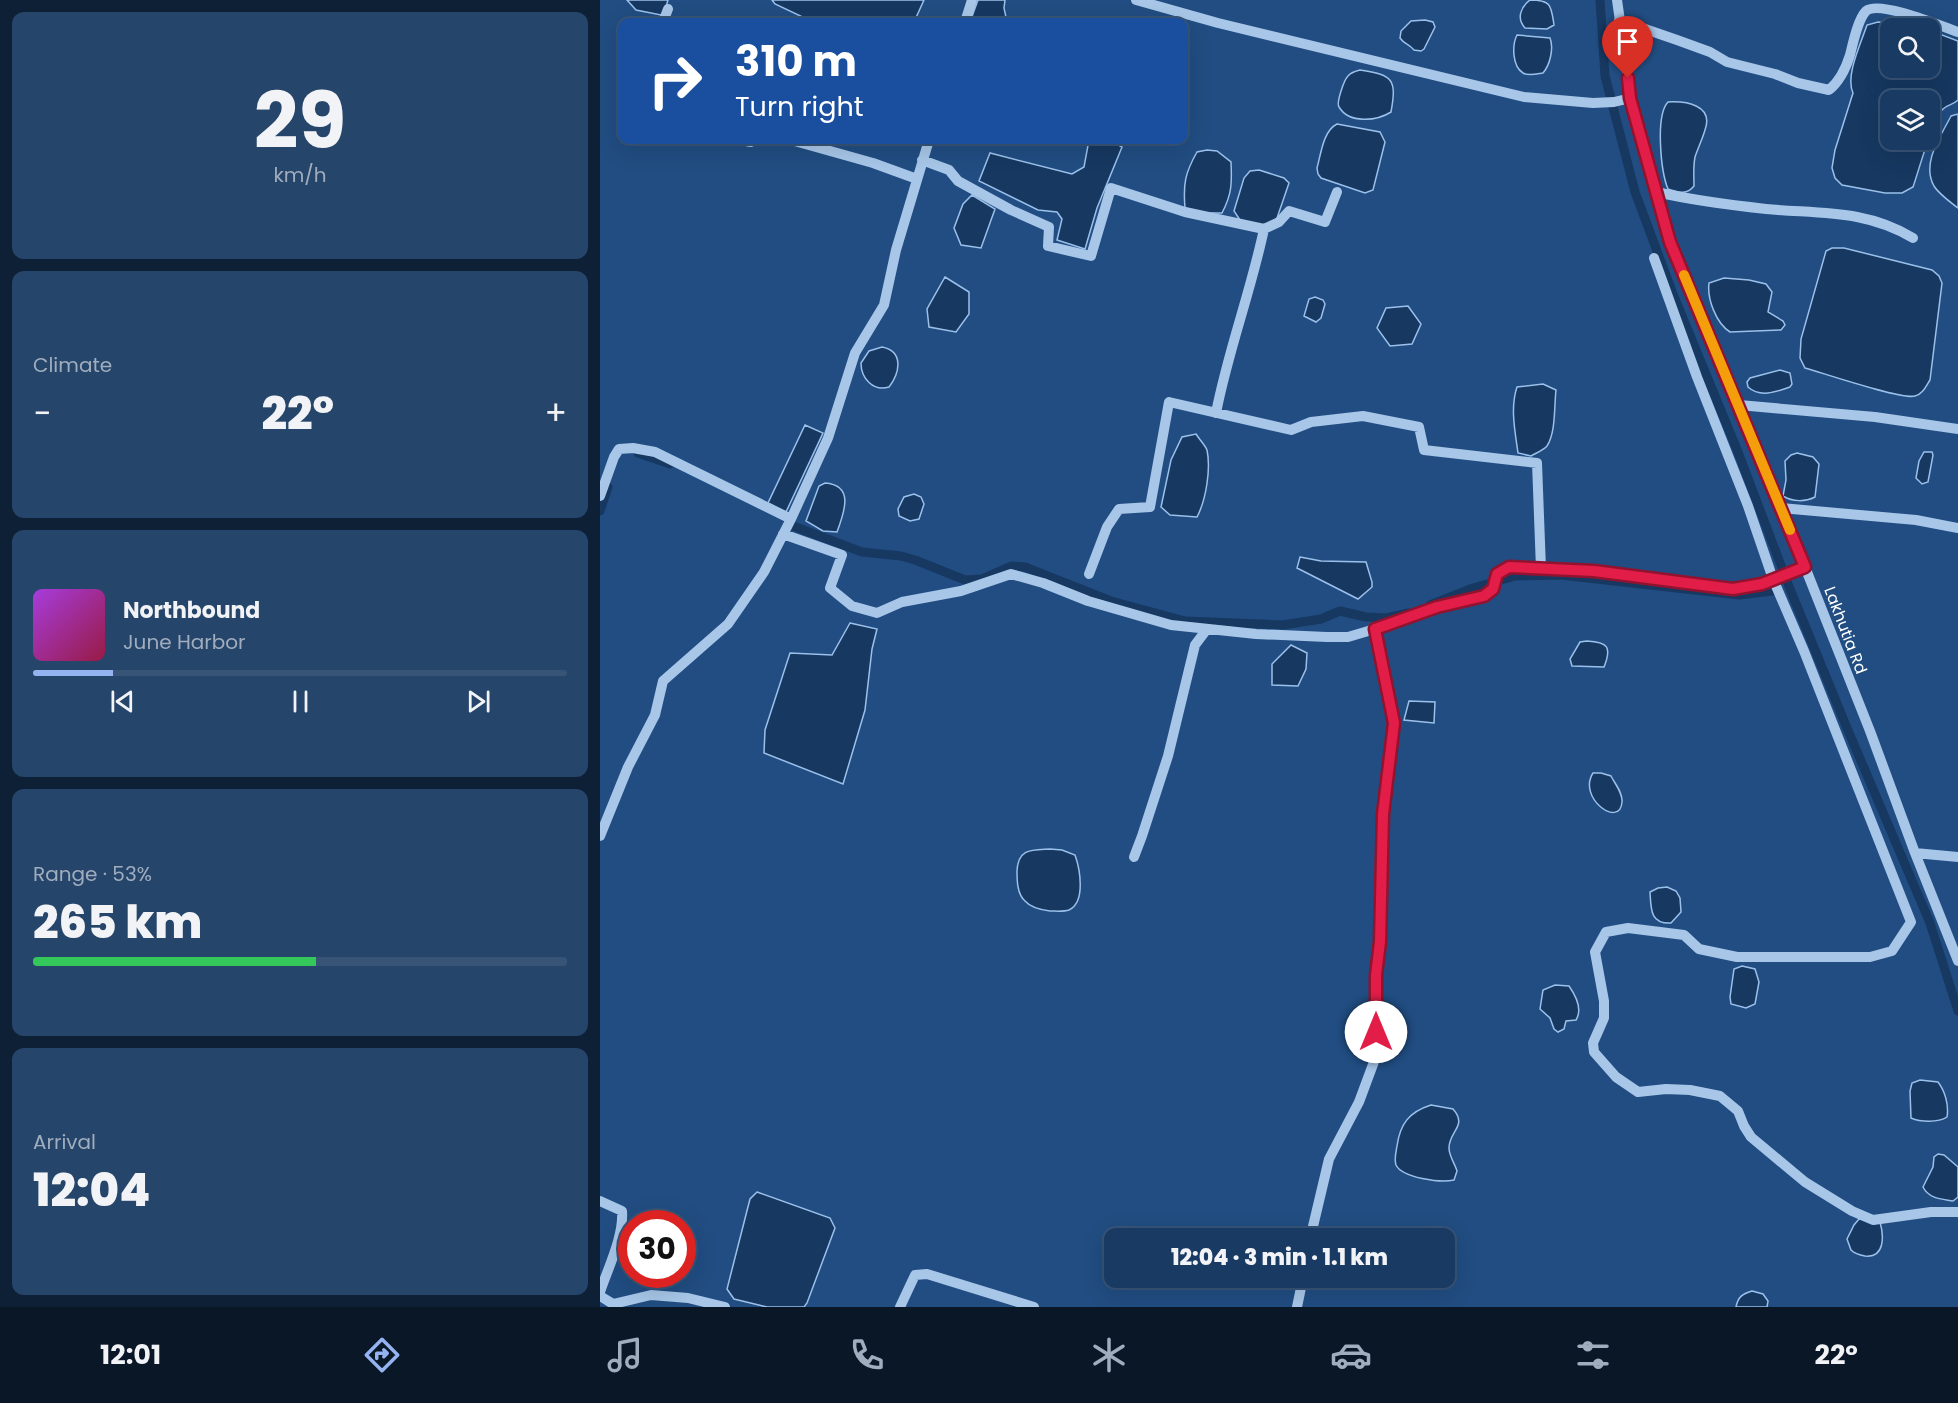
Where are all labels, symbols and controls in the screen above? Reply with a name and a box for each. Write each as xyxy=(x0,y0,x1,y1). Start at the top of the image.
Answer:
pin xyxy=(1602,16,1653,78)
map controls xyxy=(1880,18,1940,150)
button: search xyxy=(1880,18,1940,78)
icon: arrive xyxy=(1611,25,1644,58)
text: 310 m xyxy=(735,32,857,91)
icon: right xyxy=(636,42,714,120)
text: 29 xyxy=(254,66,346,175)
text: Turn right xyxy=(735,88,864,125)
button: layers xyxy=(1880,90,1940,150)
text: km/h xyxy=(273,161,327,189)
text: Climate xyxy=(33,351,112,379)
text: 22° xyxy=(261,382,334,445)
text: − xyxy=(33,390,51,437)
text: + xyxy=(544,390,567,437)
street label: Lakhutia Rd xyxy=(1818,583,1873,677)
text: Northbound xyxy=(123,595,260,626)
text: June Harbor xyxy=(123,628,246,656)
icon: previous xyxy=(106,685,139,718)
icon: pause xyxy=(284,685,317,718)
icon: next xyxy=(462,685,495,718)
text: Range · 53% xyxy=(33,860,152,888)
text: 265 km xyxy=(33,891,202,954)
position arrow xyxy=(1344,1000,1408,1064)
text: Arrival xyxy=(33,1128,96,1156)
text: 12:04 xyxy=(33,1159,150,1222)
speed limit sign: 30 xyxy=(618,1210,696,1288)
text: 12:04 · 3 min · 1.1 km xyxy=(1171,1242,1388,1273)
icon: directions xyxy=(361,1334,403,1376)
icon: music xyxy=(604,1334,646,1376)
icon: phone xyxy=(846,1334,888,1376)
icon: climate xyxy=(1088,1334,1130,1376)
icon: car xyxy=(1330,1334,1372,1376)
icon: filters xyxy=(1572,1334,1614,1376)
text: 12:01 xyxy=(100,1336,161,1373)
text: 22° xyxy=(1815,1336,1858,1373)

